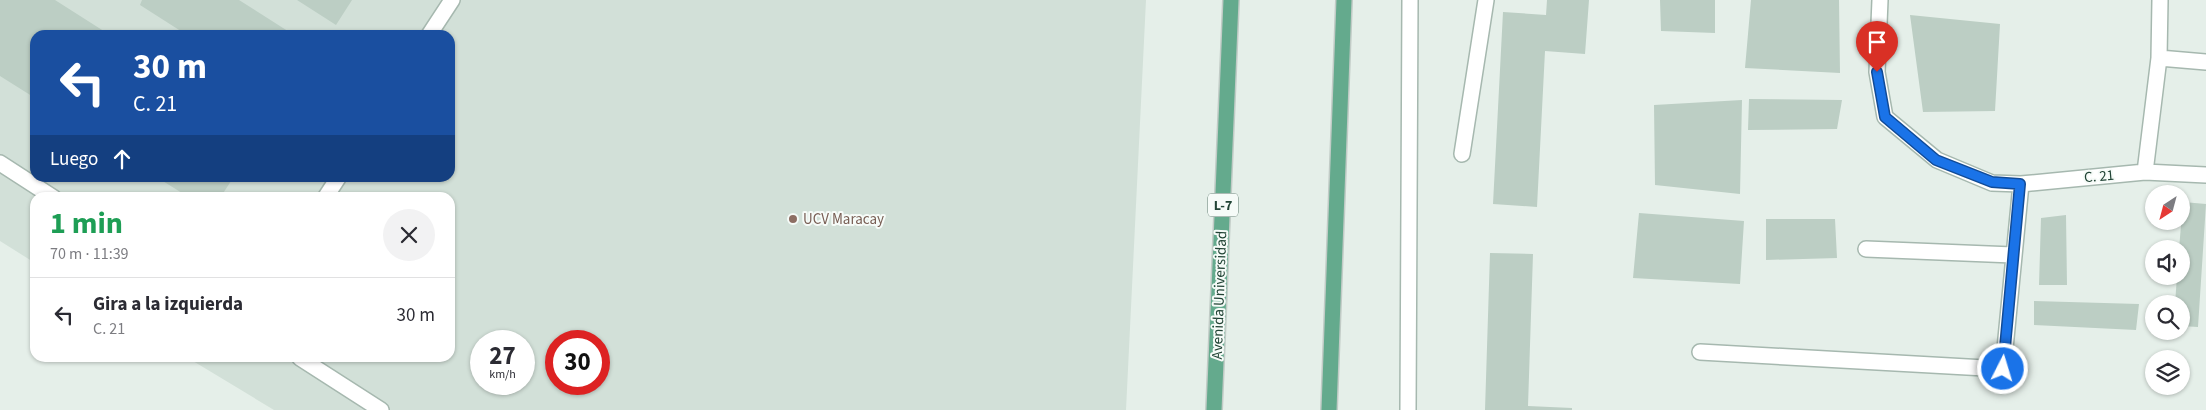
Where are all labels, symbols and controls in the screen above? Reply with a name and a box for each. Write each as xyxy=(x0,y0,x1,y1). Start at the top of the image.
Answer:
pin xyxy=(1856,21,1898,72)
icon: arrive xyxy=(1863,28,1891,56)
text: 30 m xyxy=(133,42,207,92)
icon: left xyxy=(50,50,115,115)
text: C. 21 xyxy=(133,88,177,120)
icon: ahead xyxy=(108,145,136,173)
text: Luego xyxy=(50,146,98,173)
street label: C. 21 xyxy=(2083,165,2115,188)
north arrow xyxy=(2145,185,2190,230)
map controls xyxy=(2145,185,2190,395)
road number: L-7 xyxy=(1208,194,1238,216)
text: 1 min xyxy=(50,202,123,245)
button: close xyxy=(383,209,435,261)
place label: UCV Maracay xyxy=(803,209,884,230)
marker: UCV Maracay xyxy=(787,213,799,225)
street label: Avenida Universidad xyxy=(1207,230,1232,360)
button: sound xyxy=(2145,240,2190,285)
text: 70 m · 11:39 xyxy=(50,243,129,265)
text: Gira a la izquierda xyxy=(93,291,243,318)
button: search xyxy=(2145,295,2190,340)
icon: left xyxy=(50,301,78,329)
text: 30 m xyxy=(397,302,435,329)
text: C. 21 xyxy=(93,318,125,340)
speed limit sign: 30 xyxy=(545,330,610,395)
text: 27 xyxy=(489,338,516,374)
position arrow xyxy=(1976,342,2028,394)
button: layers xyxy=(2145,350,2190,395)
text: km/h xyxy=(489,366,516,383)

